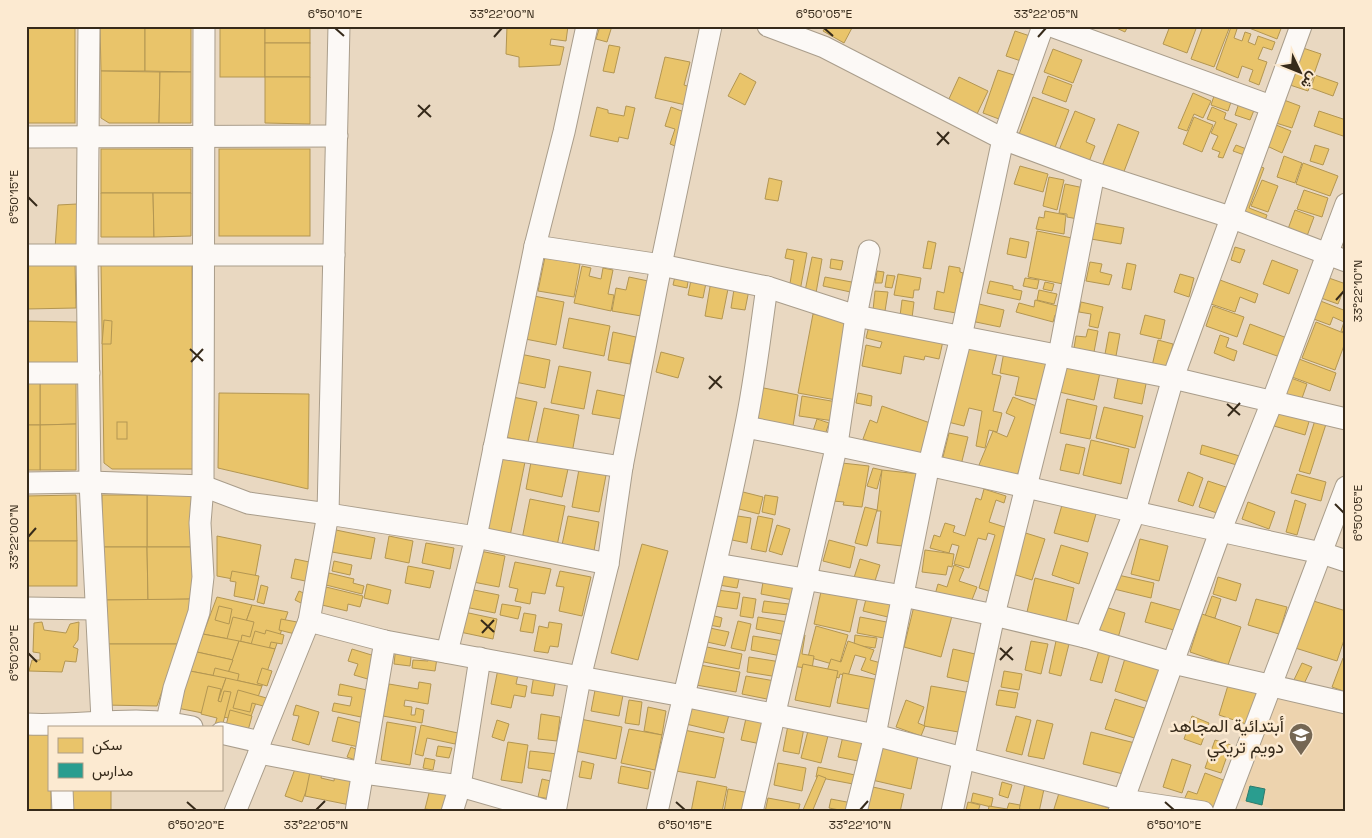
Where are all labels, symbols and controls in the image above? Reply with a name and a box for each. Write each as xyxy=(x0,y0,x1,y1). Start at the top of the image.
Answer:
text: 6°50'10"E xyxy=(308,6,362,22)
text: 33°22'00"N xyxy=(469,6,535,22)
text: 6°50'05"E xyxy=(796,6,853,22)
text: 33°22'05"N xyxy=(1014,6,1078,22)
north arrow xyxy=(1274,48,1324,98)
text: ش xyxy=(1297,69,1322,93)
text: 6°50'15"E xyxy=(6,170,22,224)
text: 33°22'10"N xyxy=(1350,260,1366,322)
text: 6°50'05"E xyxy=(1350,484,1366,541)
text: 33°22'00"N xyxy=(6,504,22,570)
text: 6°50'20"E xyxy=(6,624,22,681)
place label: أبتدائية المجاهد دويم تريكي xyxy=(1170,714,1284,762)
school or university icon: أبتدائية المجاهد دويم تريكي xyxy=(1288,722,1314,756)
legend xyxy=(48,726,222,790)
text: سكن xyxy=(92,735,122,755)
text: مدارس xyxy=(92,761,133,781)
text: 6°50'20"E xyxy=(168,817,225,833)
text: 33°22'05"N xyxy=(284,817,348,833)
text: 6°50'15"E xyxy=(658,817,712,833)
text: 33°22'10"N xyxy=(829,817,891,833)
text: 6°50'10"E xyxy=(1147,817,1201,833)

